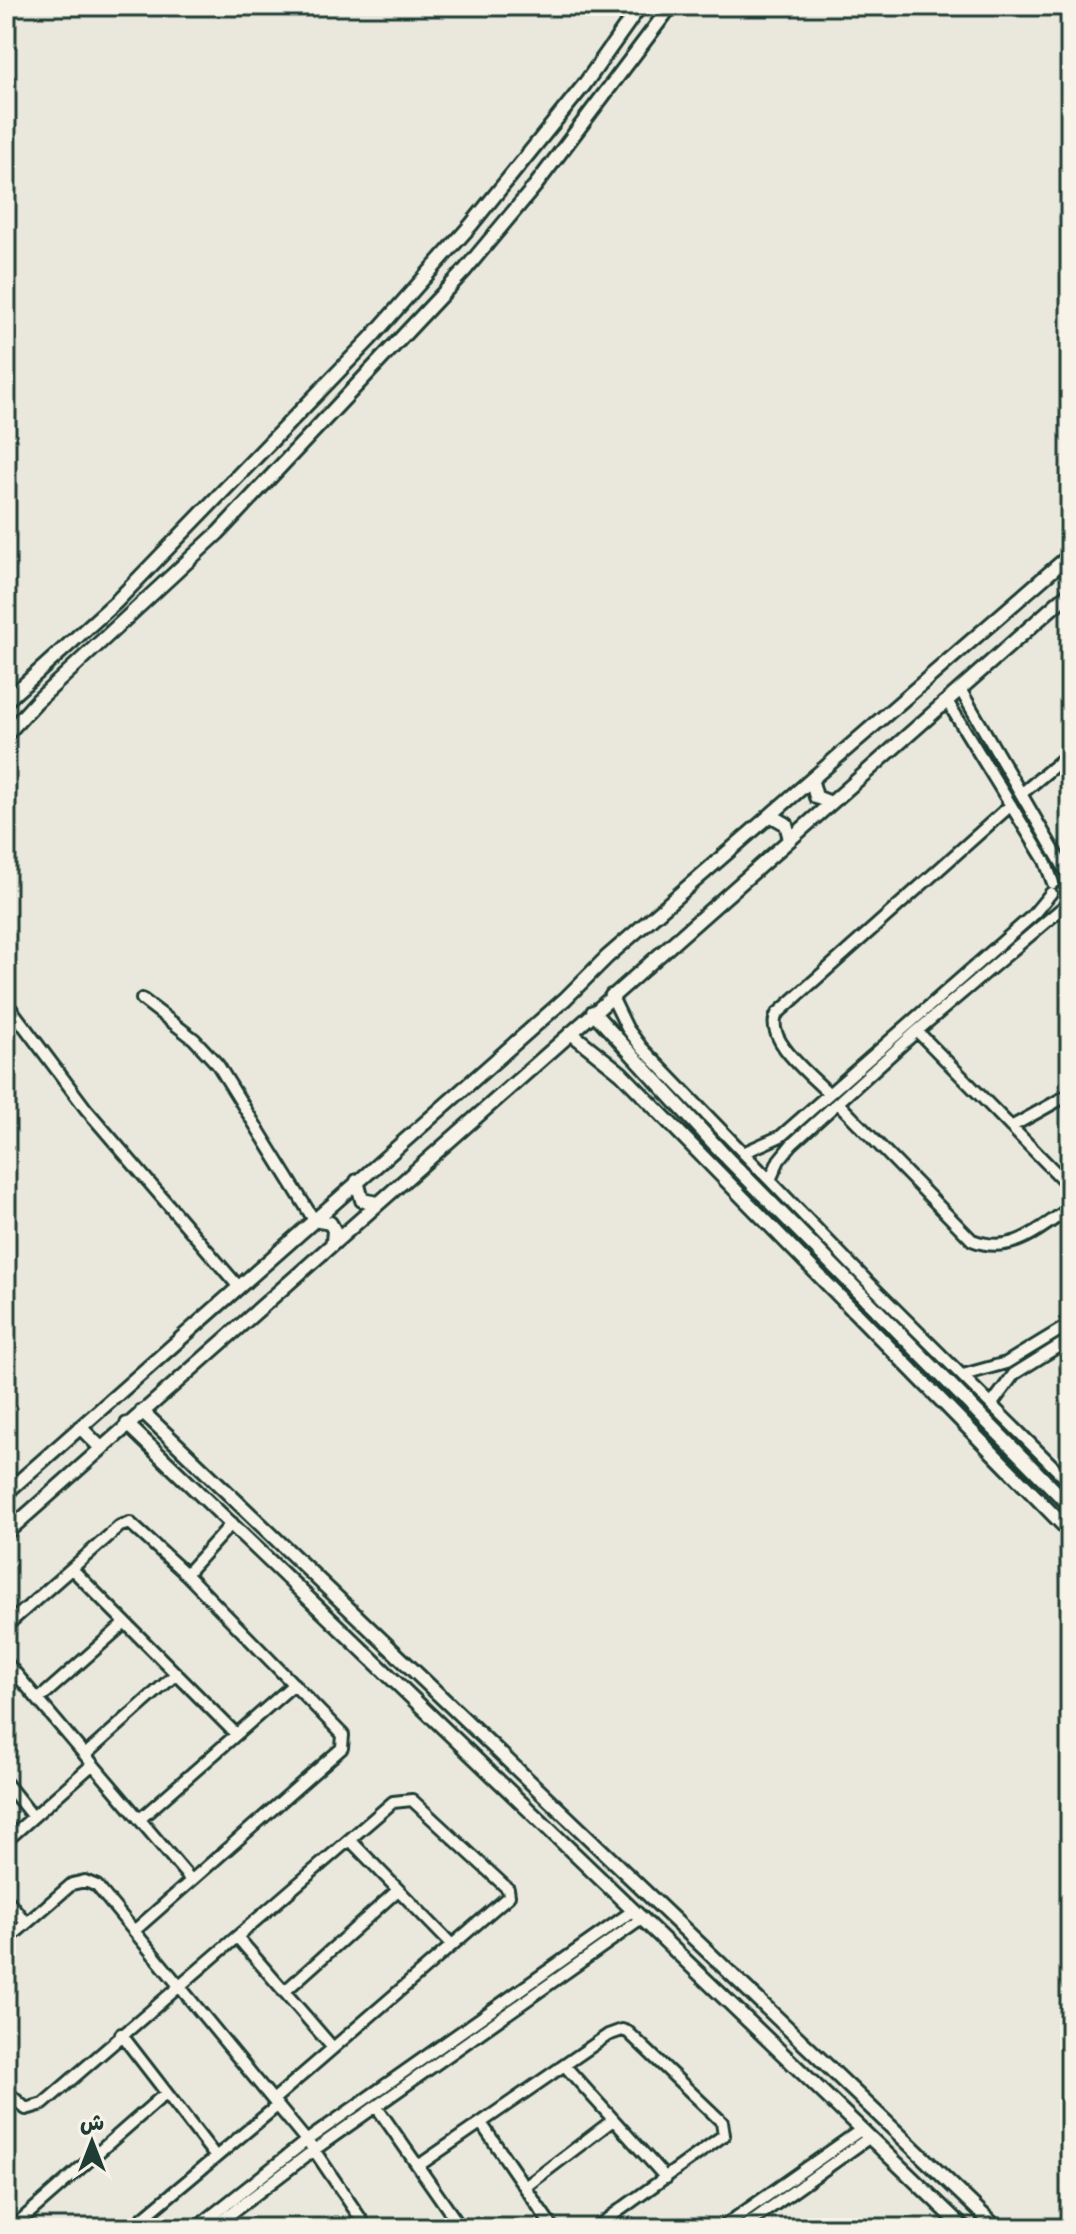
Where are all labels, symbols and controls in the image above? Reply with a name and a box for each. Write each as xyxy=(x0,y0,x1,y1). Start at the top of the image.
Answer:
north arrow xyxy=(52,2102,132,2182)
text: ش xyxy=(80,2108,104,2137)

